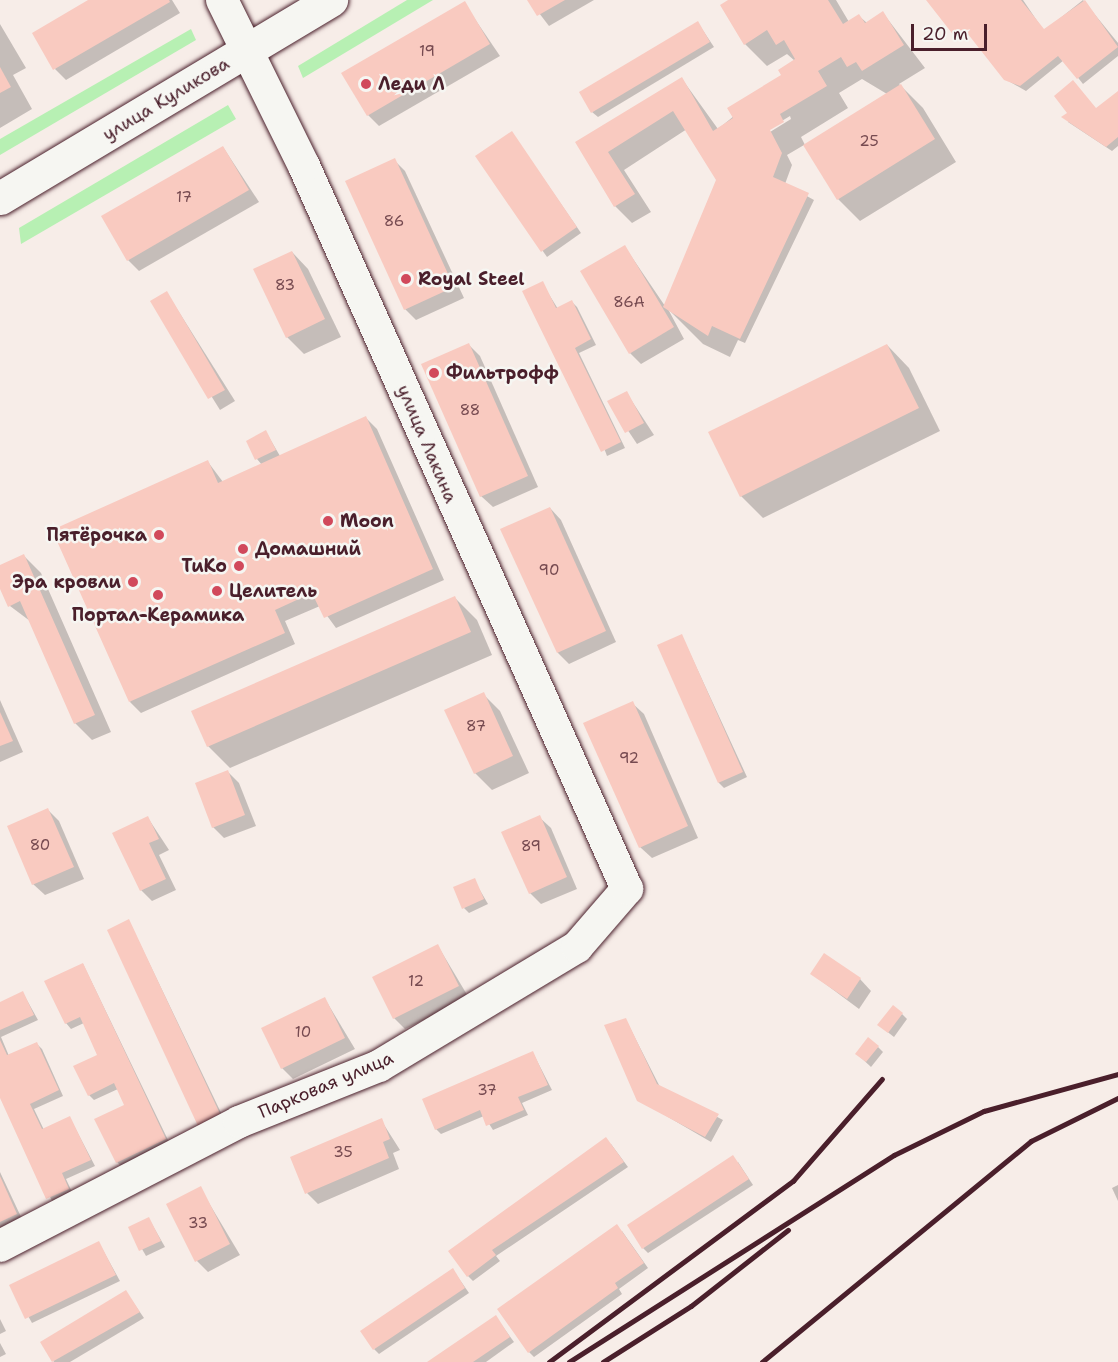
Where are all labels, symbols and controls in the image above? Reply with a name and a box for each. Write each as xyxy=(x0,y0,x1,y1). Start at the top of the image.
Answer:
scale bar xyxy=(914,12,990,50)
text: 20 m xyxy=(922,22,968,46)
house number: 19 xyxy=(419,43,435,61)
street label: улица Куликова xyxy=(99,53,233,145)
place label: Леди Л xyxy=(378,73,445,95)
marker: Леди Л xyxy=(359,77,373,91)
house number: 25 xyxy=(859,133,879,151)
house number: 17 xyxy=(176,189,192,207)
house number: 86 xyxy=(384,213,404,231)
place label: Royal Steel xyxy=(418,268,525,290)
marker: Royal Steel xyxy=(399,272,413,286)
house number: 83 xyxy=(275,277,295,295)
house number: 86А xyxy=(613,294,645,312)
place label: Фильтрофф xyxy=(446,362,559,384)
marker: Фильтрофф xyxy=(427,366,441,380)
street label: улица Лакина xyxy=(392,382,462,506)
house number: 88 xyxy=(460,402,480,420)
place label: Moon xyxy=(340,510,394,532)
marker: Moon xyxy=(321,514,335,528)
place label: Пятёрочка xyxy=(47,524,147,546)
marker: Пятёрочка xyxy=(152,528,166,542)
place label: Домашний xyxy=(255,538,361,560)
marker: Домашний xyxy=(236,542,250,556)
place label: ТиКо xyxy=(182,555,227,577)
marker: ТиКо xyxy=(232,559,246,573)
house number: 90 xyxy=(539,562,559,580)
place label: Эра кровли xyxy=(12,571,121,593)
marker: Эра кровли xyxy=(126,575,140,589)
place label: Целитель xyxy=(229,580,317,602)
marker: Целитель xyxy=(210,584,224,598)
marker: Портал-Керамика xyxy=(151,588,165,602)
place label: Портал-Керамика xyxy=(72,604,244,626)
house number: 87 xyxy=(466,718,486,736)
house number: 92 xyxy=(619,750,639,768)
house number: 80 xyxy=(30,837,50,855)
house number: 89 xyxy=(521,838,541,856)
house number: 12 xyxy=(408,973,424,991)
house number: 10 xyxy=(295,1024,311,1042)
street label: Парковая улица xyxy=(255,1047,397,1123)
house number: 37 xyxy=(477,1082,497,1100)
house number: 35 xyxy=(333,1144,353,1162)
house number: 33 xyxy=(188,1215,208,1233)

